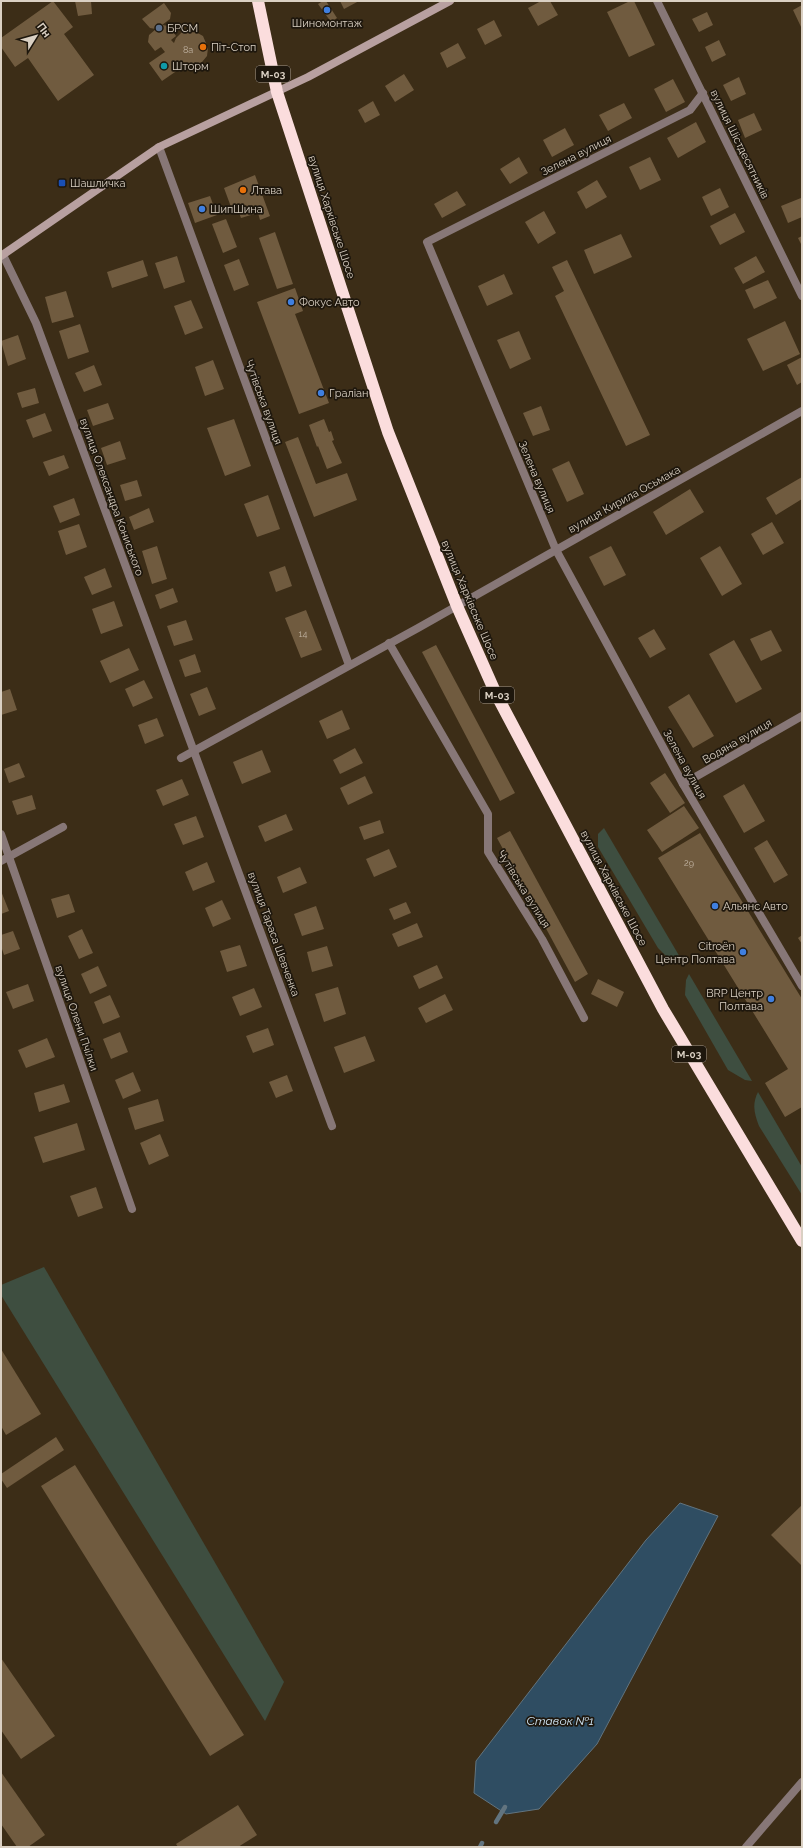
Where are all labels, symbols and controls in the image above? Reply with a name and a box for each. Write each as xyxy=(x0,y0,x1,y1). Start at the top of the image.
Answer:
marker: Шиномонтаж xyxy=(322,5,332,15)
north arrow xyxy=(16,16,56,56)
place label: Шиномонтаж xyxy=(292,17,363,30)
text: Пн xyxy=(34,21,53,40)
place label: БРСМ xyxy=(167,22,198,35)
marker: БРСМ xyxy=(154,23,164,33)
place label: Піт-Стоп xyxy=(211,41,256,54)
marker: Піт-Стоп xyxy=(198,42,208,52)
house number: 8а xyxy=(183,45,193,55)
place label: Шторм xyxy=(172,60,209,73)
marker: Шторм xyxy=(159,61,169,71)
road number: М-03 xyxy=(256,66,290,82)
street label: вулиця Шістдесятників xyxy=(707,88,772,201)
street label: Зелена вулиця xyxy=(539,132,614,179)
street label: вулиця Харківське Шосе xyxy=(305,154,358,281)
place label: Шашличка xyxy=(70,177,125,190)
marker: Шашличка xyxy=(57,178,67,188)
place label: Лтава xyxy=(251,184,282,197)
marker: Лтава xyxy=(238,185,248,195)
place label: ШипШина xyxy=(210,203,263,216)
marker: ШипШина xyxy=(197,204,207,214)
place label: Фокус Авто xyxy=(299,296,360,309)
marker: Фокус Авто xyxy=(286,297,296,307)
street label: Чутівська вулиця xyxy=(242,358,285,446)
place label: Граліан xyxy=(329,387,369,400)
marker: Граліан xyxy=(316,388,326,398)
street label: вулиця Олександра Кониського xyxy=(77,417,146,578)
street label: Зелена вулиця xyxy=(515,439,558,515)
street label: вулиця Кирила Осьмака xyxy=(566,463,683,536)
street label: вулиця Харківське Шосе xyxy=(438,538,501,662)
house number: 14 xyxy=(299,629,307,639)
road number: М-03 xyxy=(480,687,514,703)
street label: Водяна вулиця xyxy=(700,716,774,767)
street label: Зелена вулиця xyxy=(660,727,709,801)
street label: вулиця Харківське Шосе xyxy=(578,828,650,949)
street label: Чутівська вулиця xyxy=(494,848,553,931)
house number: 29 xyxy=(684,858,694,868)
street label: вулиця Тараса Шевченка xyxy=(245,870,302,998)
place label: Альянс Авто xyxy=(723,900,788,913)
marker: Альянс Авто xyxy=(710,901,720,911)
place label: Citroën Центр Полтава xyxy=(655,940,735,966)
marker: Citroën Центр Полтава xyxy=(738,947,748,957)
street label: вулиця Олени Пчілки xyxy=(52,964,101,1073)
place label: BRP Центр Полтава xyxy=(706,987,763,1013)
marker: BRP Центр Полтава xyxy=(766,994,776,1004)
road number: М-03 xyxy=(672,1046,706,1062)
water label: Ставок №1 xyxy=(526,1714,594,1728)

